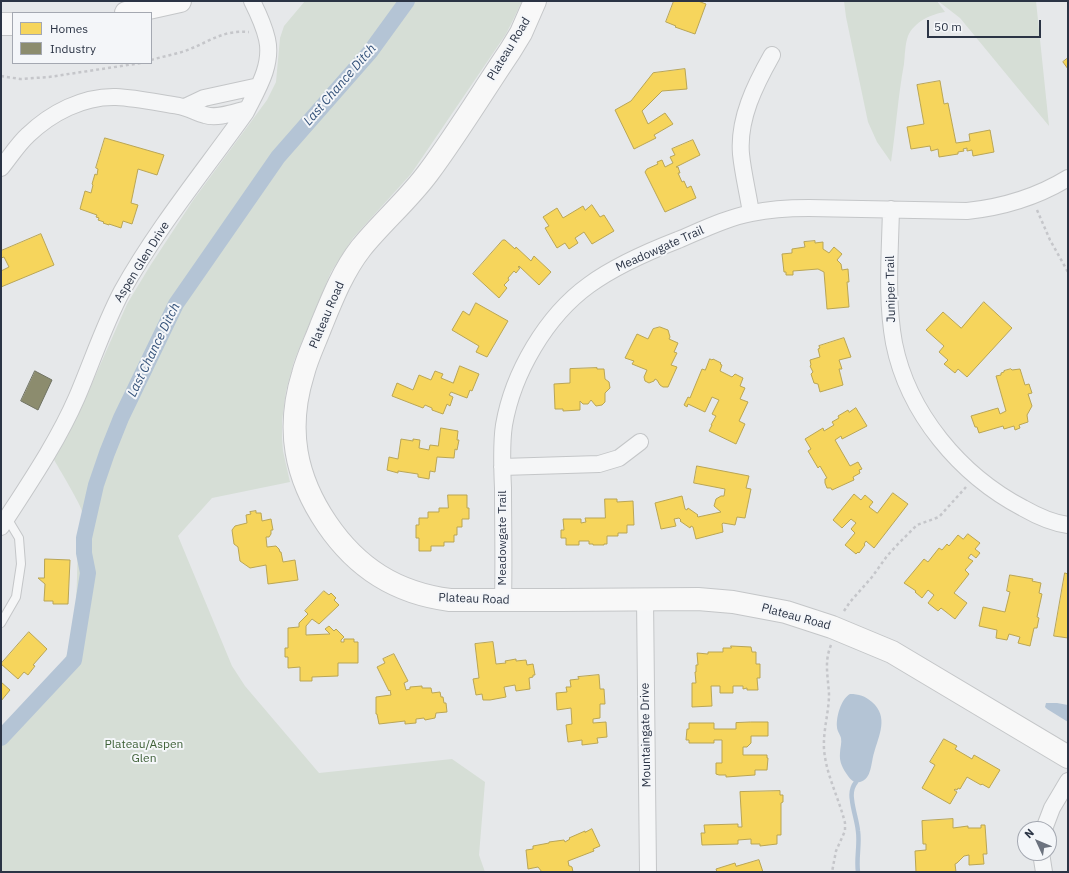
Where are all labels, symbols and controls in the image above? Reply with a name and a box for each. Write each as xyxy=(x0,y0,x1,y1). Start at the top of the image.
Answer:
legend xyxy=(12,12,152,64)
scale bar xyxy=(929,12,1043,38)
street label: Plateau Road xyxy=(484,15,534,83)
text: 50 m xyxy=(934,19,962,34)
text: Homes xyxy=(50,21,88,36)
text: Industry xyxy=(50,41,96,56)
water label: Last Chance Ditch xyxy=(300,41,380,129)
street label: Aspen Glen Drive xyxy=(111,219,173,305)
street label: Meadowgate Trail xyxy=(614,223,706,275)
street label: Juniper Trail xyxy=(883,255,899,323)
street label: Plateau Road xyxy=(306,279,348,351)
water label: Last Chance Ditch xyxy=(125,300,183,400)
street label: Meadowgate Trail xyxy=(496,490,510,586)
street label: Plateau Road xyxy=(438,591,510,607)
street label: Plateau Road xyxy=(760,601,832,633)
street label: Mountaingate Drive xyxy=(638,683,654,787)
park label: Plateau/Aspen Glen xyxy=(105,738,183,766)
north arrow xyxy=(1017,821,1057,861)
text: N xyxy=(1021,826,1037,841)

